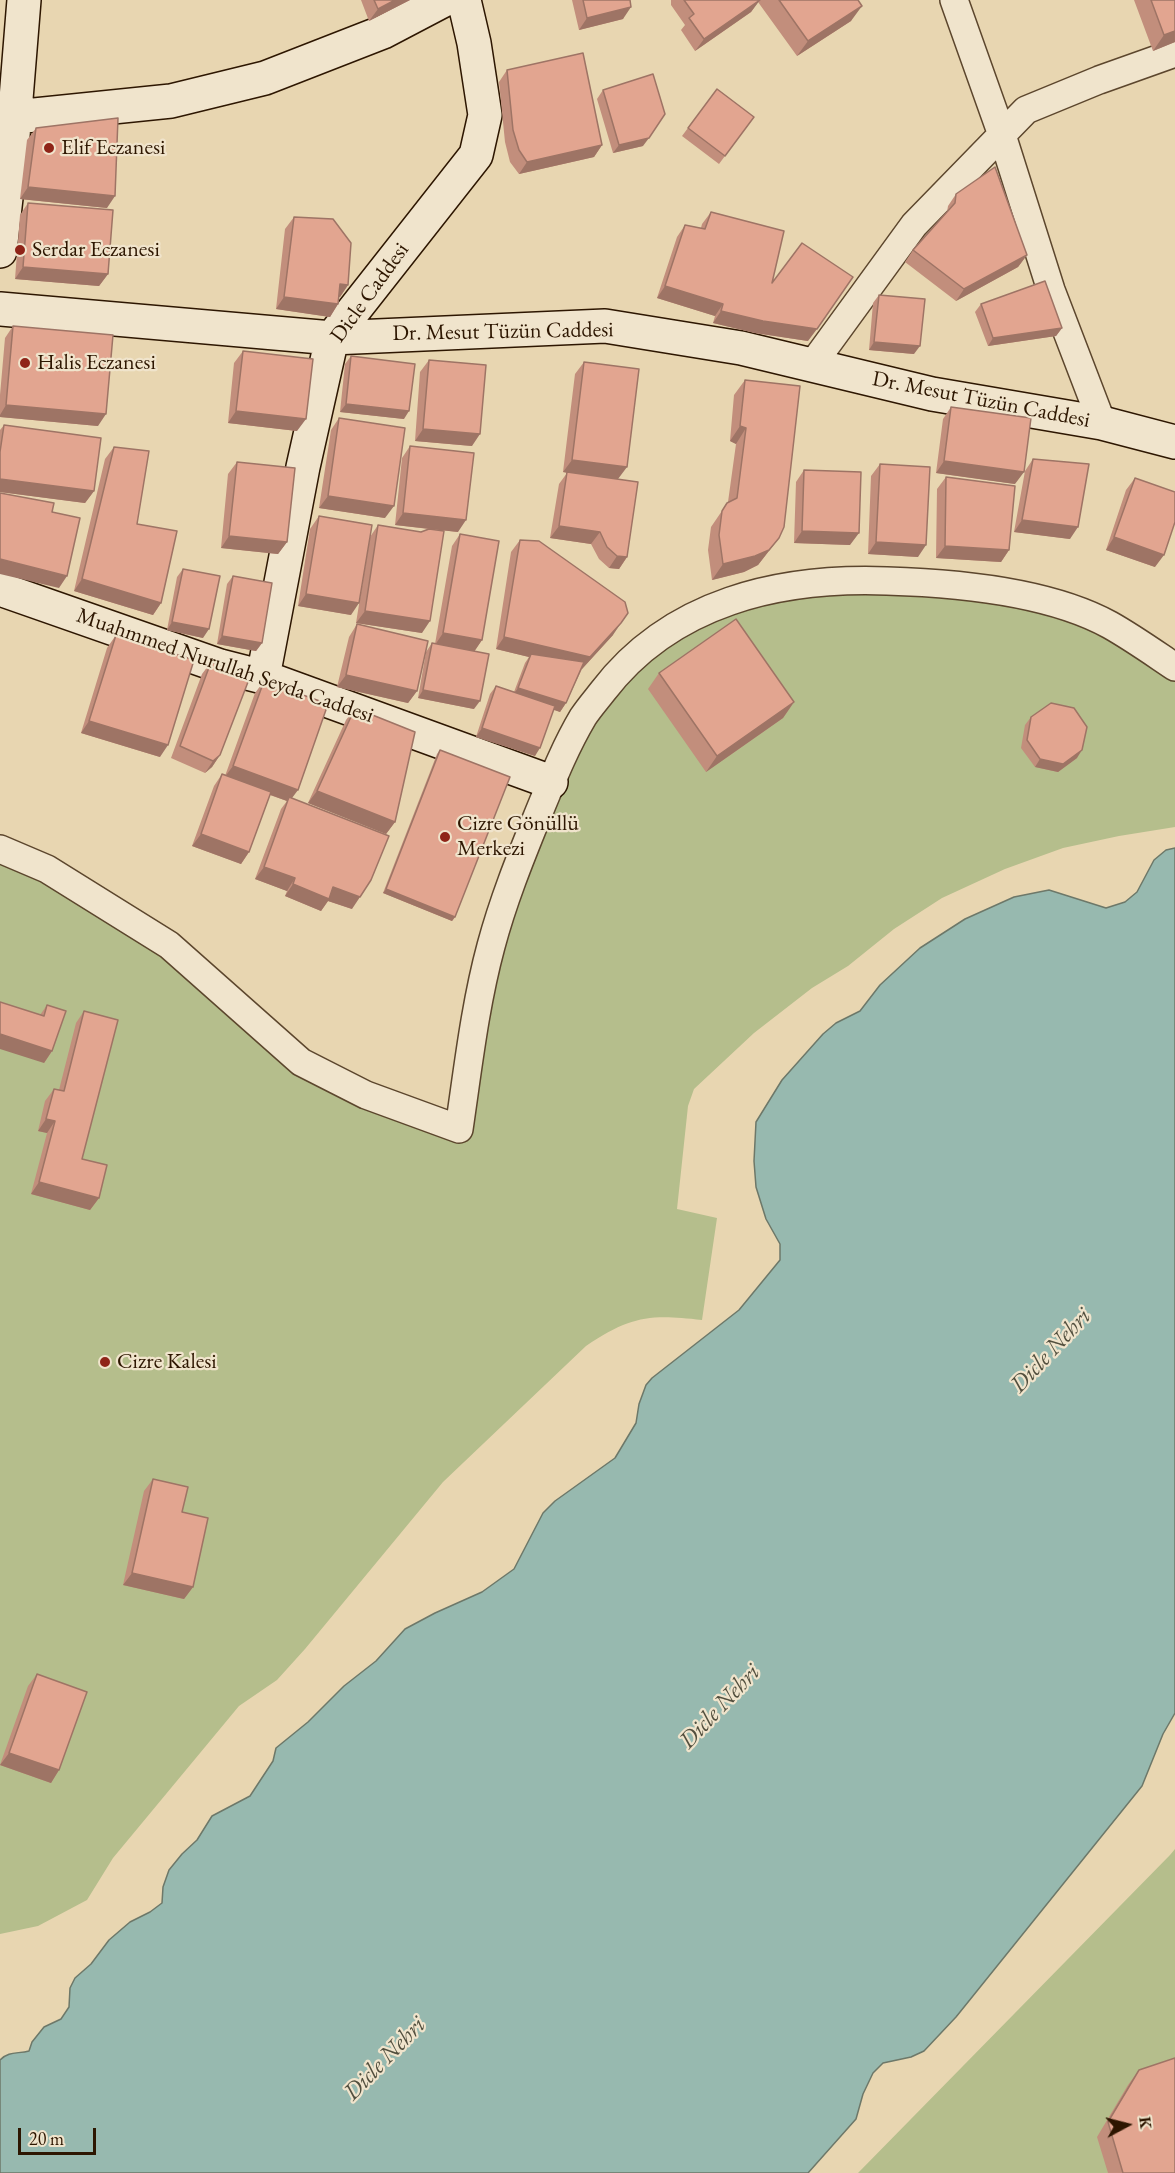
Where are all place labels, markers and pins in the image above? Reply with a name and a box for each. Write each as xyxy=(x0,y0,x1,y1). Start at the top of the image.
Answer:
place label: Elif Eczanesi xyxy=(61,135,165,161)
marker: Elif Eczanesi xyxy=(42,141,56,155)
place label: Serdar Eczanesi xyxy=(32,237,160,263)
marker: Serdar Eczanesi xyxy=(13,243,27,257)
place label: Halis Eczanesi xyxy=(37,350,156,376)
marker: Halis Eczanesi xyxy=(18,356,32,370)
place label: Cizre Gönüllü Merkezi xyxy=(457,811,579,862)
marker: Cizre Gönüllü Merkezi xyxy=(438,830,452,844)
place label: Cizre Kalesi xyxy=(117,1349,217,1375)
marker: Cizre Kalesi xyxy=(98,1355,112,1369)

